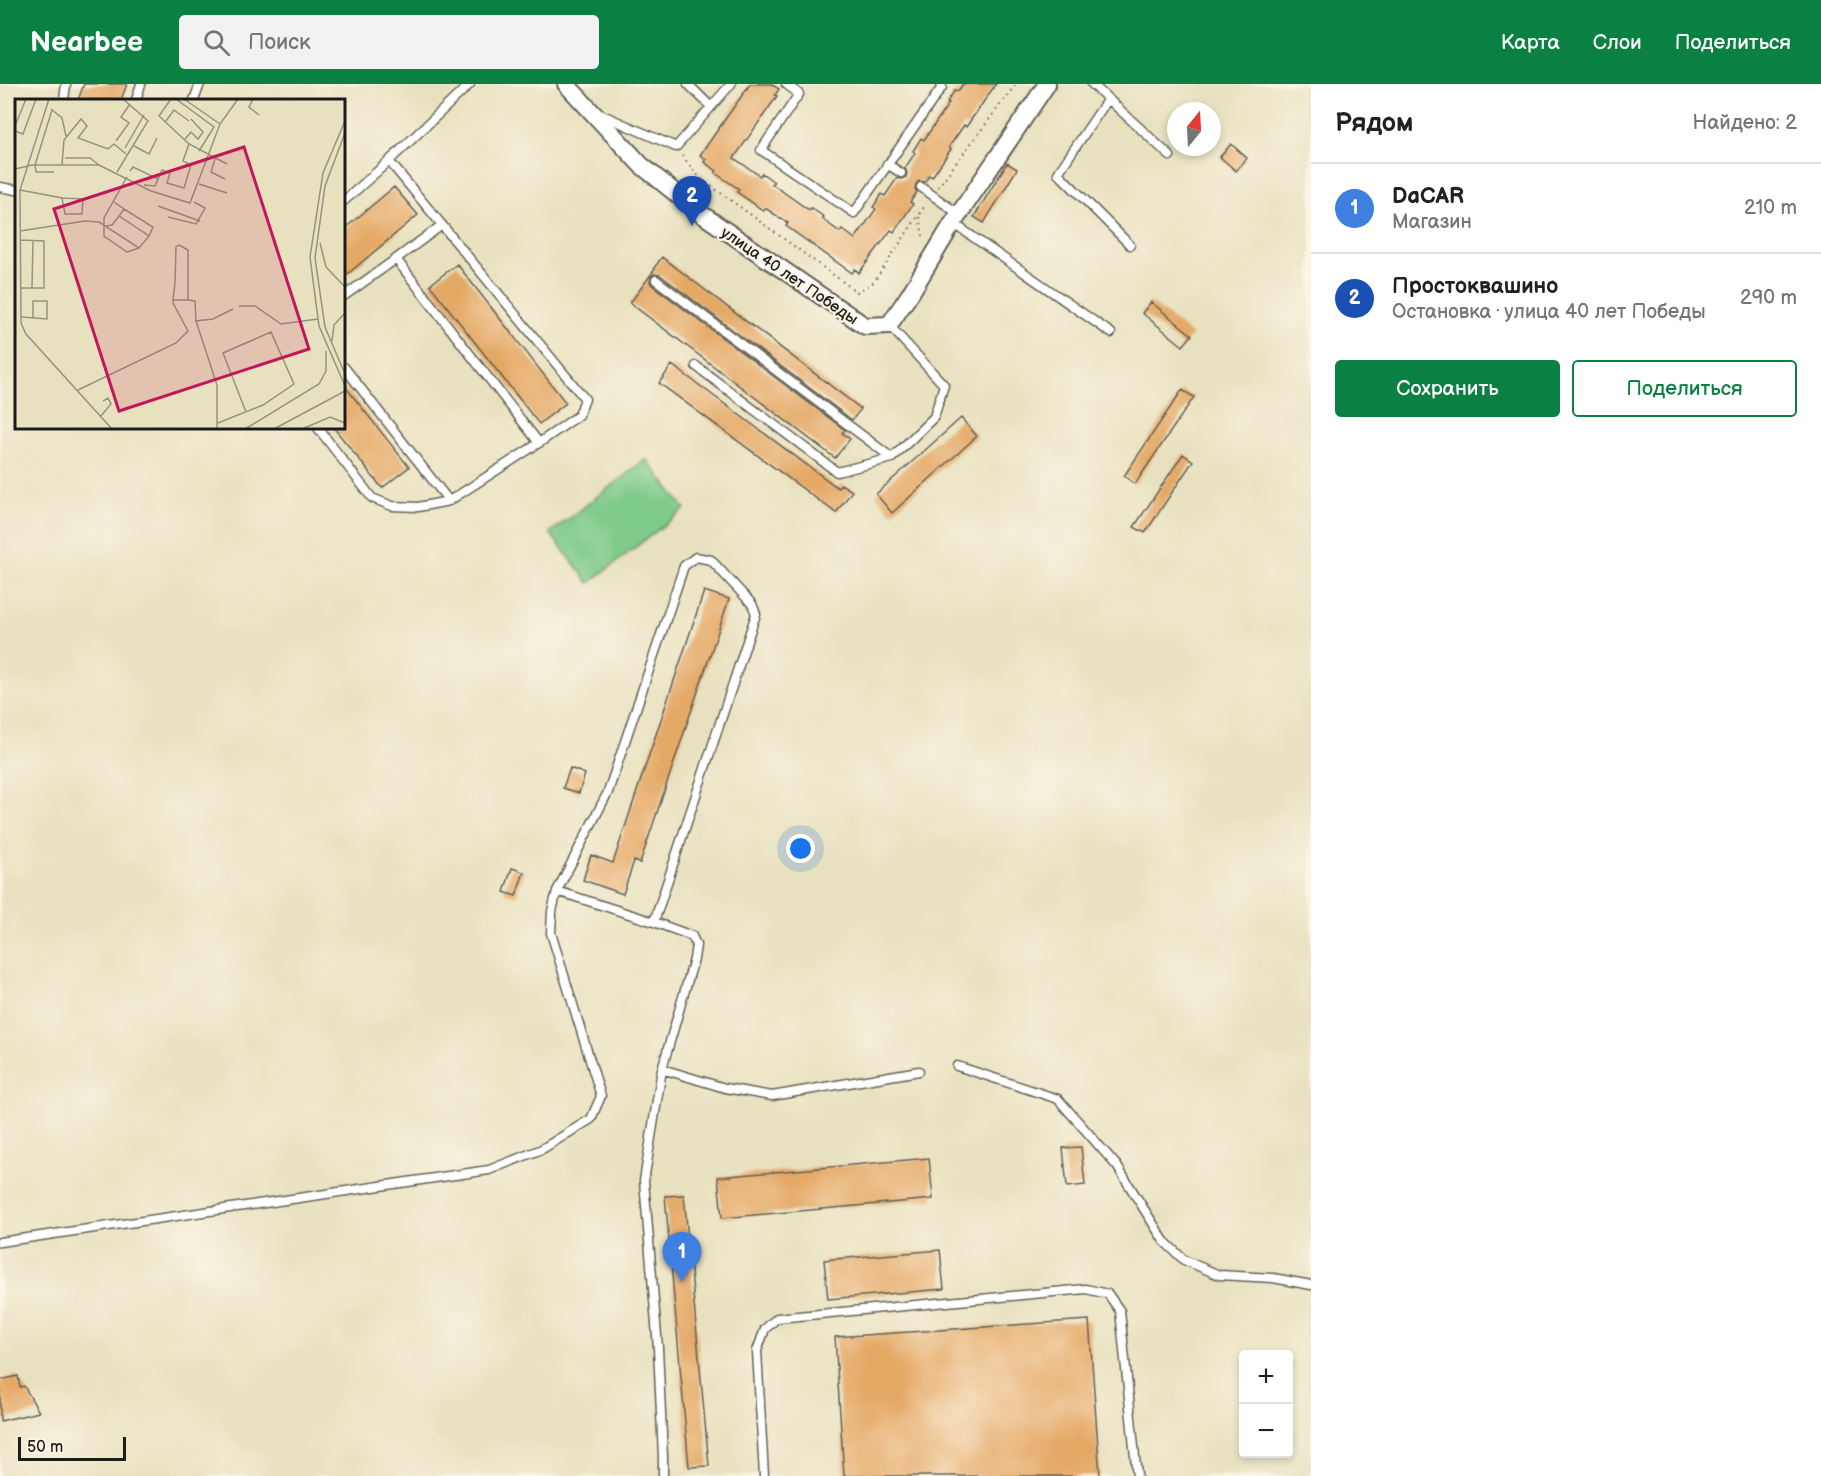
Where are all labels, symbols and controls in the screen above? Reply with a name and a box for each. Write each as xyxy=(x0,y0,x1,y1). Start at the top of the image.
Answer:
search box xyxy=(179,15,599,69)
text: Nearbee xyxy=(30,26,143,59)
icon: search xyxy=(200,26,233,59)
text: Поиск xyxy=(248,29,311,56)
text: Карта xyxy=(1501,30,1560,55)
text: Слои xyxy=(1593,30,1642,55)
text: Поделиться xyxy=(1675,30,1791,55)
inset map xyxy=(15,99,345,429)
north arrow xyxy=(1167,102,1221,156)
text: Рядом xyxy=(1335,108,1413,139)
text: Найдено: 2 xyxy=(1693,111,1797,135)
pin: 2 xyxy=(672,176,712,226)
text: DaCAR xyxy=(1392,183,1464,210)
text: 1 xyxy=(1350,196,1359,220)
text: 210 m xyxy=(1744,196,1797,220)
text: Магазин xyxy=(1392,210,1472,234)
street label: улица 40 лет Победы xyxy=(717,223,861,329)
text: Простоквашино xyxy=(1392,273,1558,300)
text: 2 xyxy=(1349,286,1360,310)
text: 290 m xyxy=(1740,286,1797,310)
text: Остановка · улица 40 лет Победы xyxy=(1392,300,1706,324)
button: Сохранить xyxy=(1335,360,1560,417)
button: Поделиться xyxy=(1572,360,1797,417)
your location xyxy=(786,834,815,863)
pin: 1 xyxy=(662,1232,702,1282)
map controls xyxy=(1239,1350,1293,1458)
button: + xyxy=(1239,1350,1293,1404)
button: − xyxy=(1239,1404,1293,1458)
scale bar xyxy=(18,1434,126,1462)
text: 50 m xyxy=(27,1438,63,1457)

